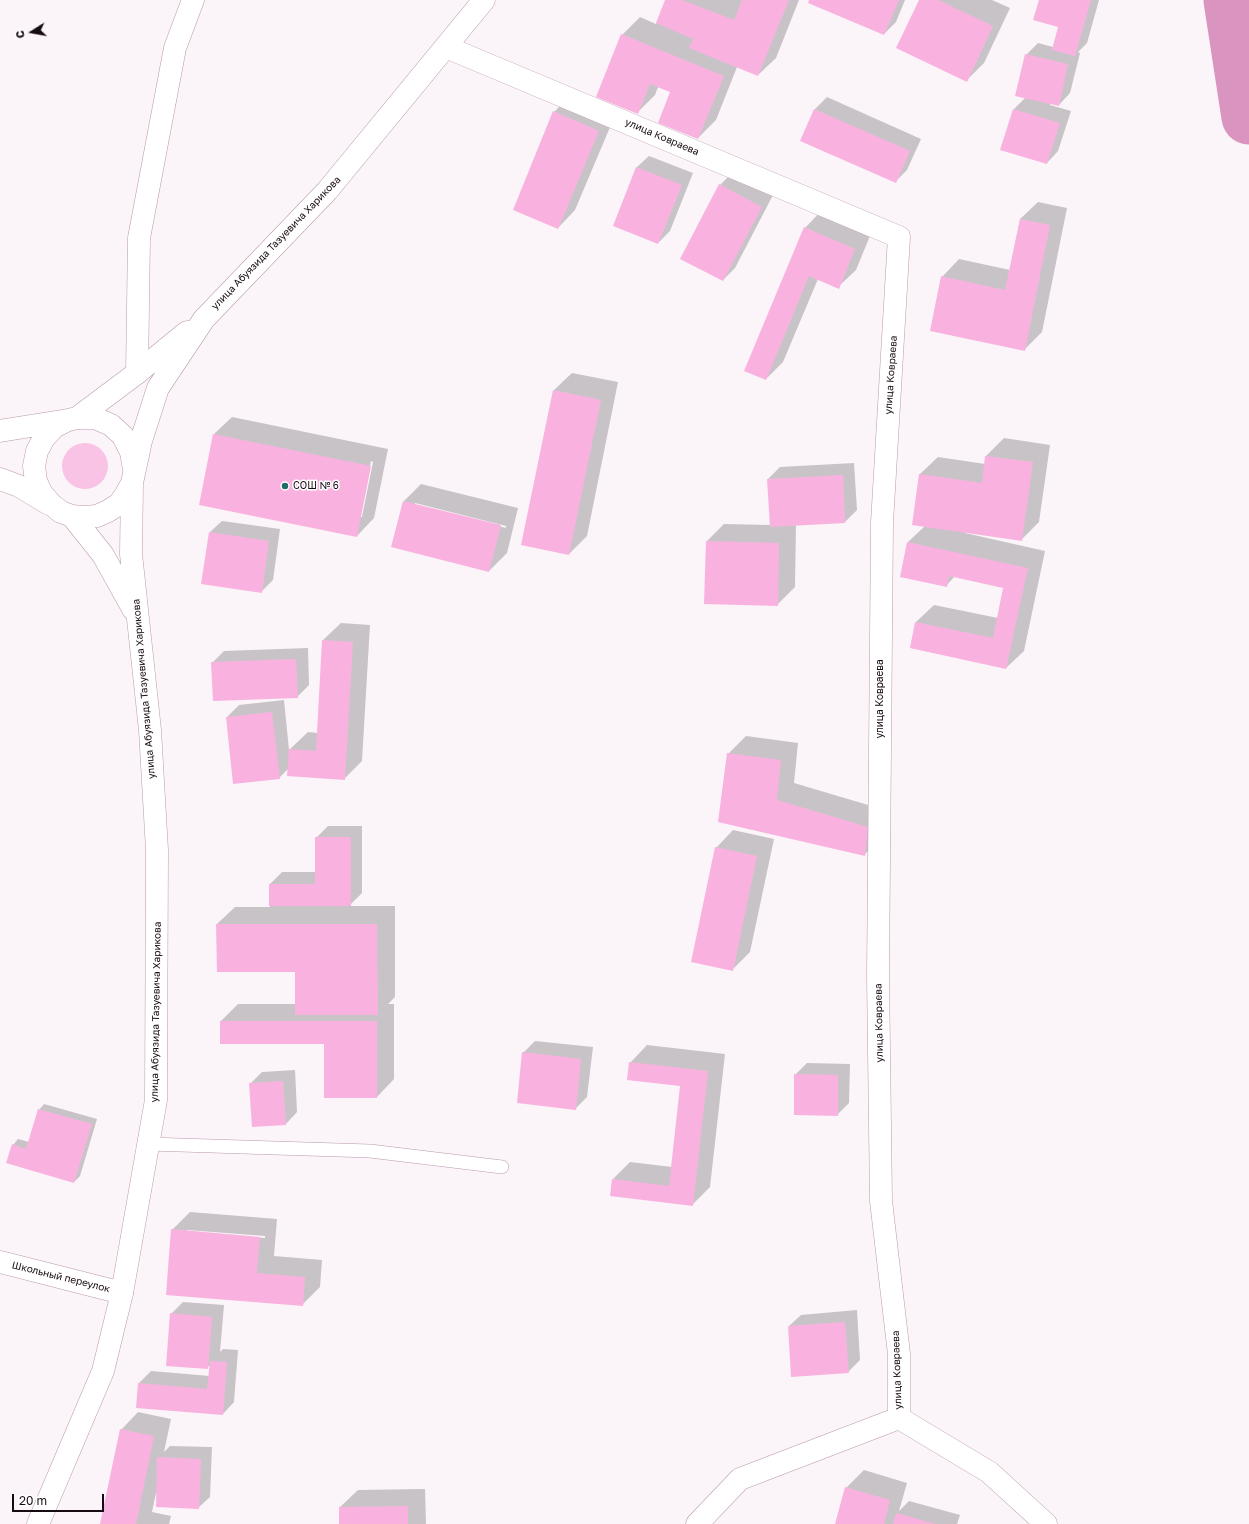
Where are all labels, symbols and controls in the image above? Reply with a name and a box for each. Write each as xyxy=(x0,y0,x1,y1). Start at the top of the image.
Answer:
north arrow xyxy=(12,12,52,52)
text: С xyxy=(13,29,27,39)
street label: улица Ковраева xyxy=(623,116,701,158)
street label: улица Абуязида Тазуевича Харикова xyxy=(209,174,343,312)
street label: улица Ковраева xyxy=(882,335,900,415)
place label: СОШ № 6 xyxy=(293,480,339,492)
marker: СОШ № 6 xyxy=(280,481,290,491)
street label: улица Абуязида Тазуевича Харикова xyxy=(130,598,158,780)
street label: улица Ковраева xyxy=(874,659,886,739)
street label: улица Абуязида Тазуевича Харикова xyxy=(148,922,164,1102)
street label: улица Ковраева xyxy=(872,983,886,1063)
street label: Школьный переулок xyxy=(11,1259,111,1295)
street label: улица Ковраева xyxy=(890,1330,904,1410)
scale bar xyxy=(14,1486,106,1512)
text: 20 m xyxy=(19,1493,47,1508)

